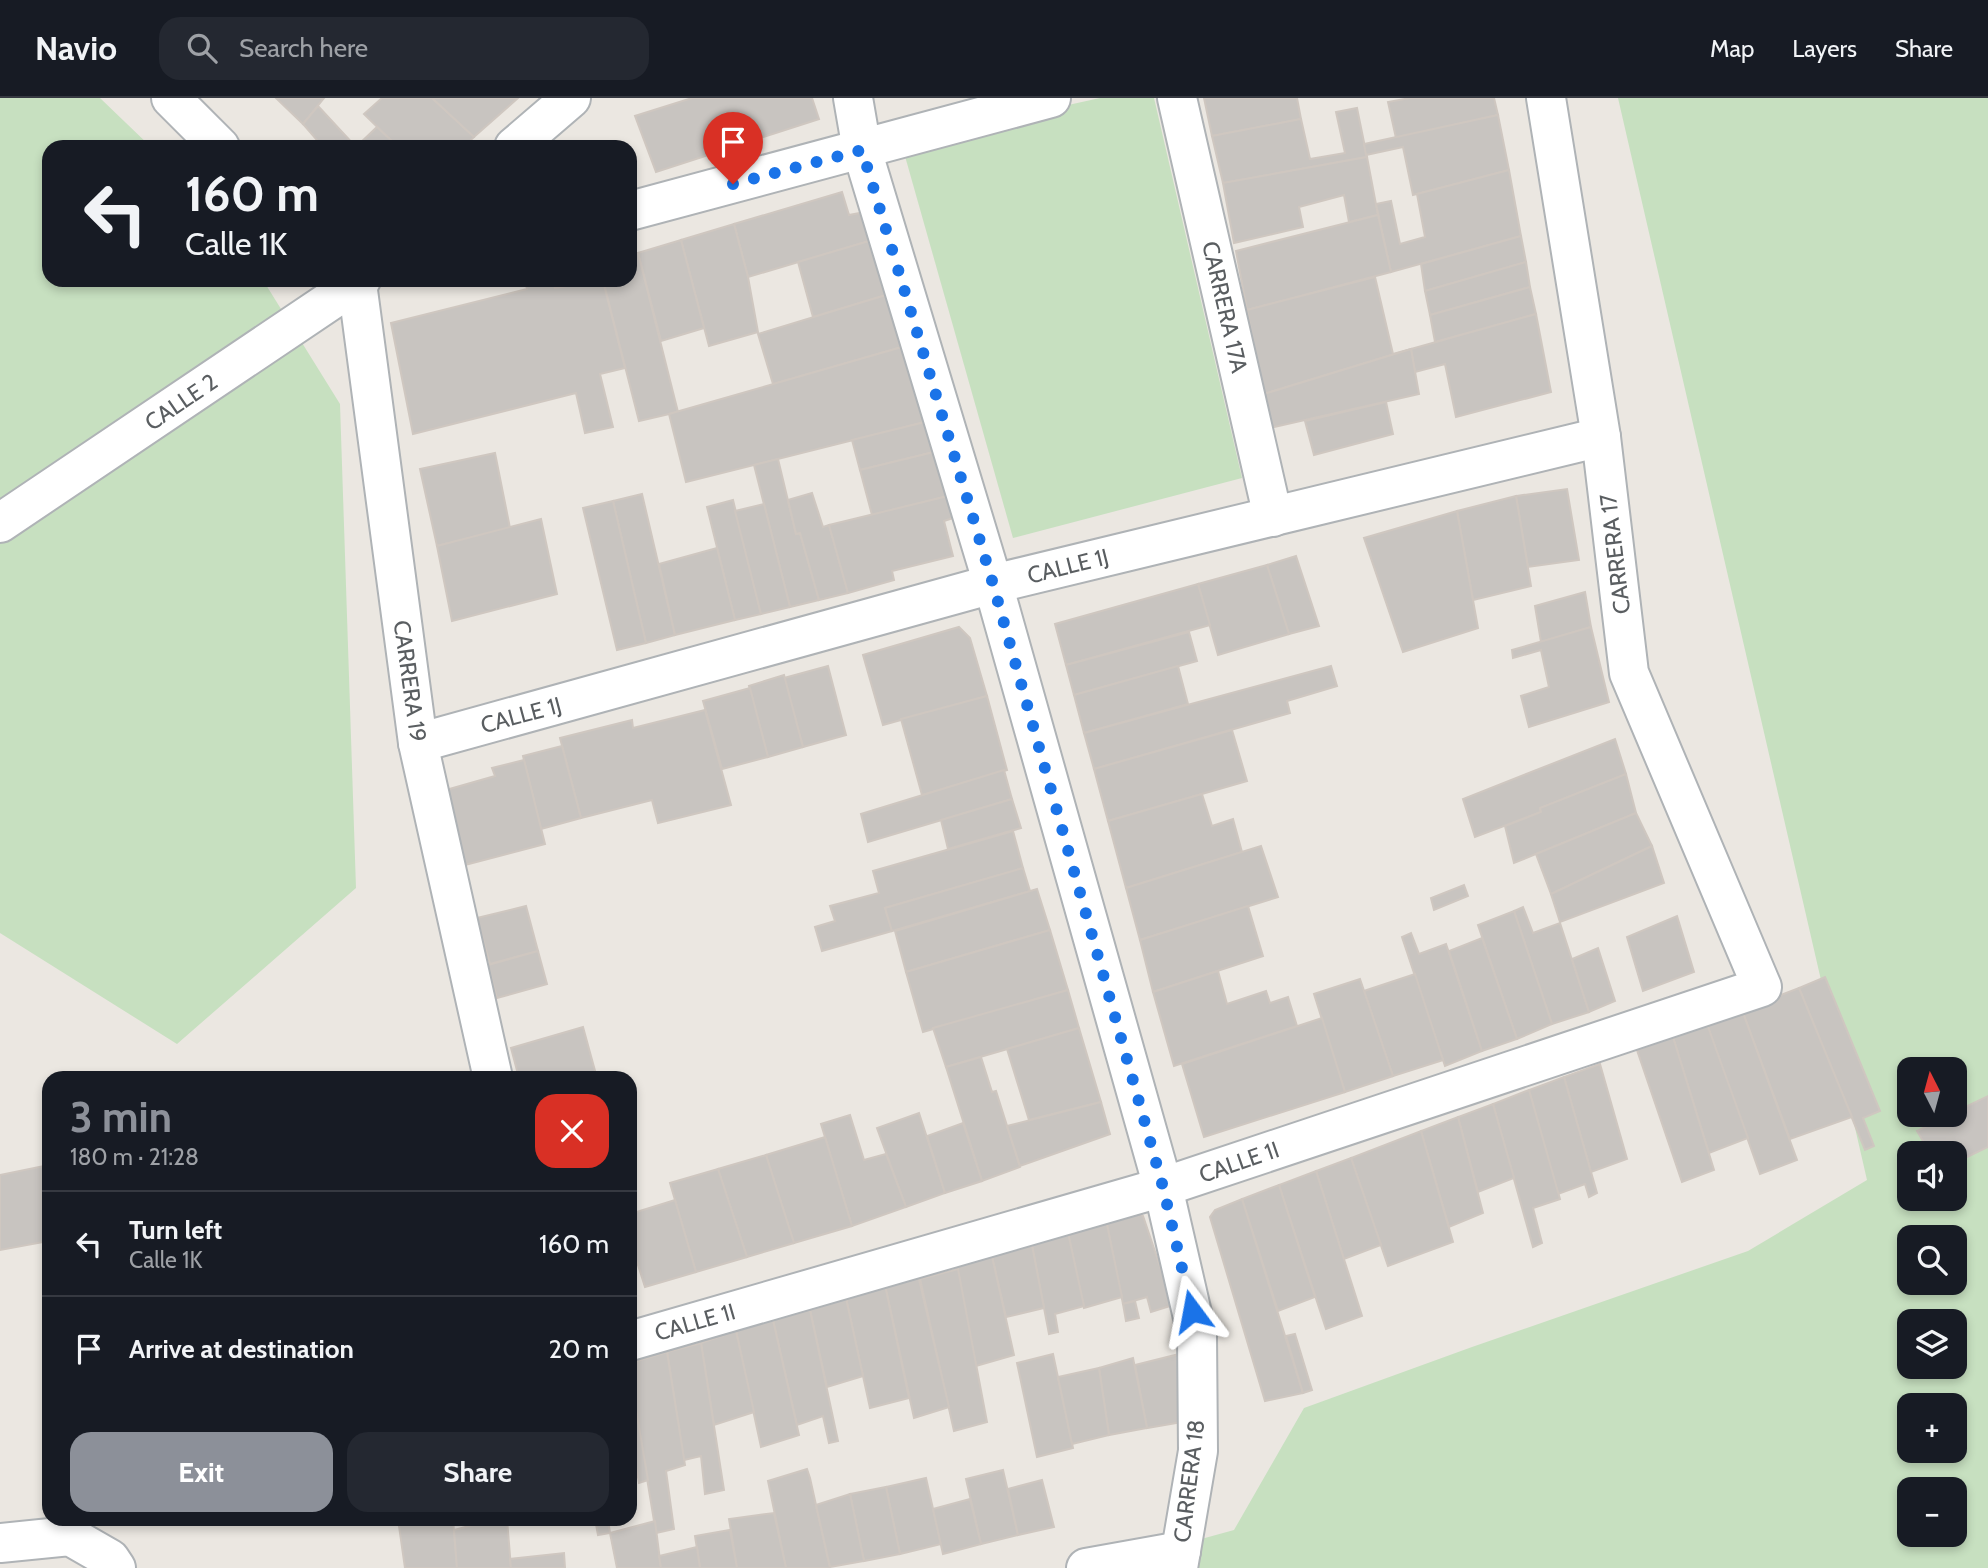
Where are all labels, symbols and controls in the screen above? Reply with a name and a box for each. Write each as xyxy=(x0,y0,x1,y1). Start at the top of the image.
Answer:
search box xyxy=(159,17,649,80)
text: Navio xyxy=(35,28,117,68)
icon: search xyxy=(183,29,221,67)
text: Search here xyxy=(239,32,368,64)
text: Map xyxy=(1710,34,1754,63)
text: Layers xyxy=(1792,34,1857,63)
text: Share xyxy=(1895,34,1953,63)
pin xyxy=(703,112,763,184)
icon: arrive xyxy=(714,123,752,161)
text: 160 m xyxy=(185,164,319,223)
icon: left xyxy=(70,168,161,259)
text: Calle 1K xyxy=(185,224,287,263)
street label: CARRERA 17A xyxy=(1196,238,1254,376)
street label: CALLE 2 xyxy=(139,368,223,436)
street label: CARRERA 17 xyxy=(1594,492,1636,616)
street label: CALLE 1J xyxy=(1025,542,1111,590)
street label: CARRERA 19 xyxy=(388,618,432,744)
street label: CALLE 1J xyxy=(477,691,565,739)
north arrow xyxy=(1897,1057,1967,1127)
map controls xyxy=(1897,1057,1967,1547)
text: 3 min xyxy=(70,1091,172,1143)
button: close xyxy=(535,1094,609,1168)
street label: CALLE 1I xyxy=(1195,1135,1283,1189)
button: sound xyxy=(1897,1141,1967,1211)
text: 180 m · 21:28 xyxy=(70,1143,199,1171)
text: Turn left xyxy=(129,1214,222,1246)
icon: left xyxy=(70,1225,108,1263)
button: search xyxy=(1897,1225,1967,1295)
text: 160 m xyxy=(539,1228,609,1260)
text: Calle 1K xyxy=(129,1246,202,1274)
position arrow xyxy=(1155,1274,1229,1348)
street label: CALLE 1I xyxy=(651,1297,739,1347)
button: layers xyxy=(1897,1309,1967,1379)
icon: arrive xyxy=(70,1330,108,1368)
text: Arrive at destination xyxy=(129,1333,354,1365)
text: 20 m xyxy=(549,1333,609,1365)
button: + xyxy=(1897,1393,1967,1463)
street label: CARRERA 18 xyxy=(1168,1418,1210,1544)
button: Exit xyxy=(70,1432,333,1512)
button: Share xyxy=(347,1432,609,1512)
button: − xyxy=(1897,1477,1967,1547)

